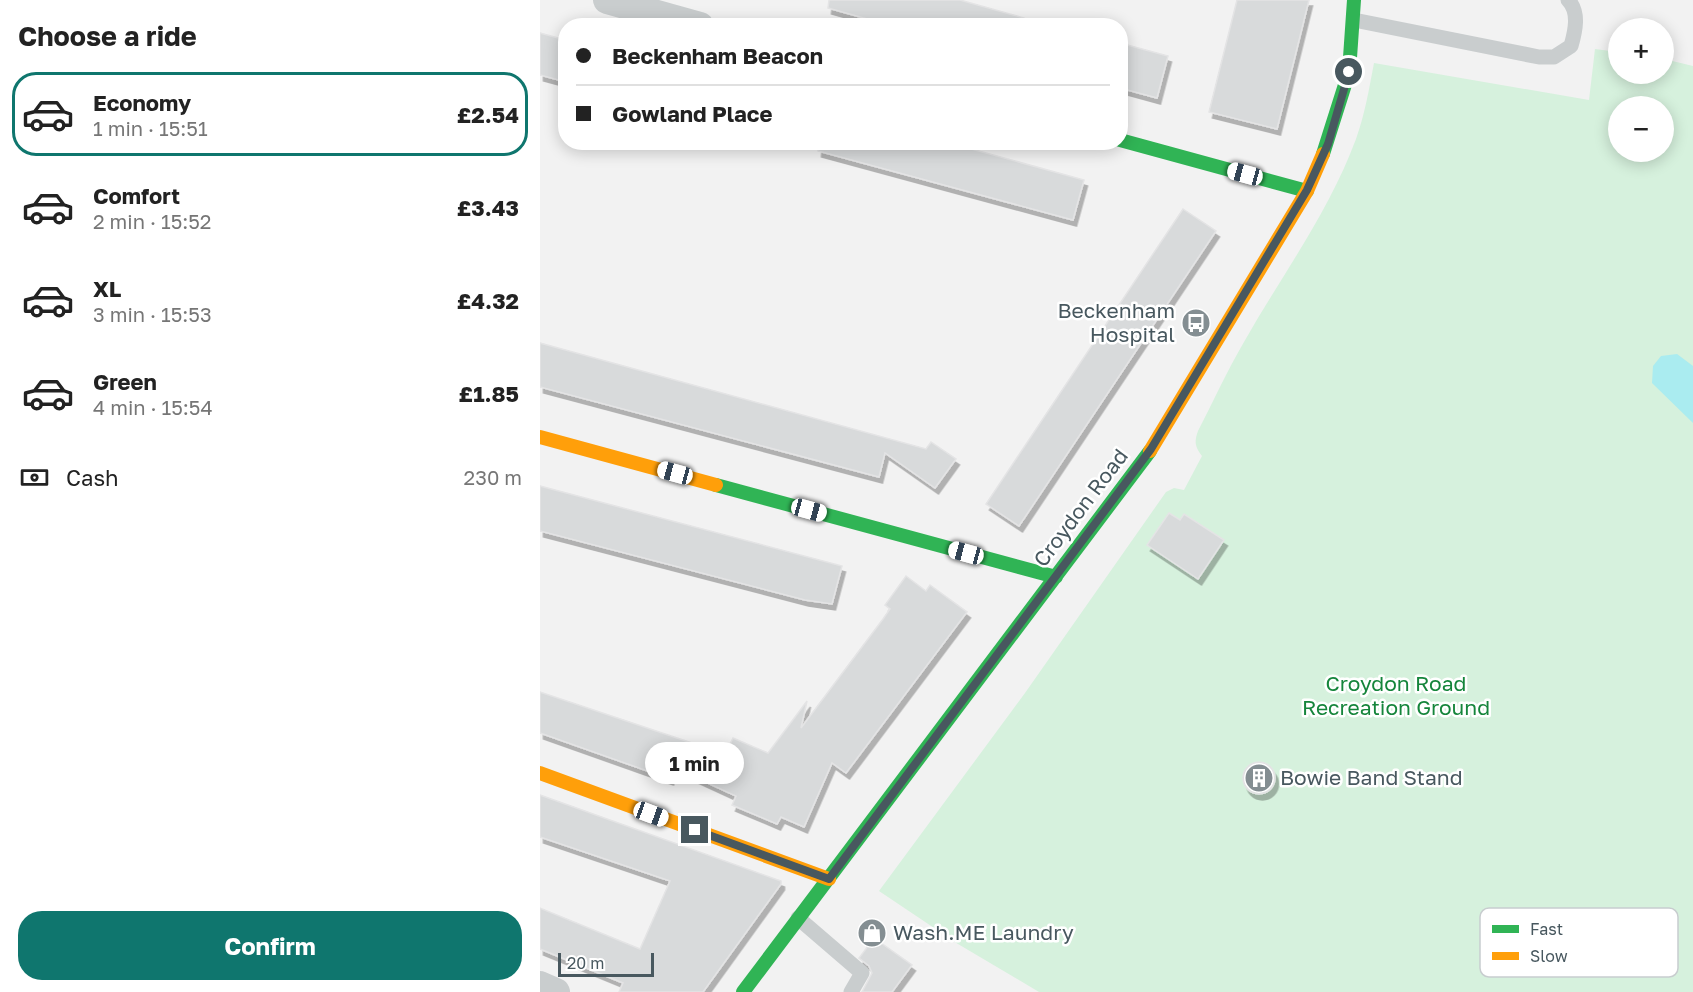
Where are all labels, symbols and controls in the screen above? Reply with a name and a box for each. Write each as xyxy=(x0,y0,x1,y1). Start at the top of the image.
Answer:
map controls xyxy=(1608,18,1674,162)
button: + xyxy=(1608,18,1674,84)
text: Choose a ride xyxy=(18,20,197,52)
text: Beckenham Beacon xyxy=(612,42,823,69)
route start xyxy=(1335,58,1362,85)
icon: car xyxy=(21,87,75,141)
text: Economy xyxy=(93,89,191,116)
button: − xyxy=(1608,96,1674,162)
text: Gowland Place xyxy=(612,100,773,127)
text: £2.54 xyxy=(457,101,519,128)
text: 1 min · 15:51 xyxy=(93,116,208,140)
car xyxy=(1225,161,1265,187)
icon: car xyxy=(21,180,75,234)
text: Comfort xyxy=(93,182,180,209)
text: £3.43 xyxy=(457,194,519,221)
text: 2 min · 15:52 xyxy=(93,209,211,233)
icon: car xyxy=(21,273,75,327)
text: XL xyxy=(93,275,121,302)
text: £4.32 xyxy=(457,287,519,314)
place label: Beckenham Hospital xyxy=(1057,297,1175,347)
text: 3 min · 15:53 xyxy=(93,302,212,326)
bus stop icon: Beckenham Hospital xyxy=(1180,307,1212,339)
icon: car xyxy=(21,366,75,420)
text: Green xyxy=(93,368,157,395)
text: £1.85 xyxy=(459,380,519,407)
text: 4 min · 15:54 xyxy=(93,395,213,419)
street label: Croydon Road xyxy=(1027,443,1133,571)
car xyxy=(655,460,695,486)
icon: cash xyxy=(18,461,51,494)
text: Cash xyxy=(66,464,119,491)
text: 230 m xyxy=(464,465,522,489)
car xyxy=(789,497,829,523)
car xyxy=(946,540,986,566)
park label: Croydon Road Recreation Ground xyxy=(1302,670,1490,720)
callout: 1 min xyxy=(646,743,744,785)
text: 1 min xyxy=(669,751,720,775)
building icon: Bowie Band Stand xyxy=(1243,762,1275,794)
place label: Bowie Band Stand xyxy=(1280,764,1463,790)
car xyxy=(631,799,671,829)
route end xyxy=(681,816,708,843)
legend xyxy=(1480,908,1678,977)
button: Confirm xyxy=(18,911,522,980)
shop icon: Wash.ME Laundry xyxy=(856,917,888,949)
place label: Wash.ME Laundry xyxy=(893,919,1074,945)
text: Fast xyxy=(1530,919,1563,939)
text: Slow xyxy=(1530,946,1568,966)
scale bar xyxy=(558,950,654,978)
text: 20 m xyxy=(567,953,604,973)

